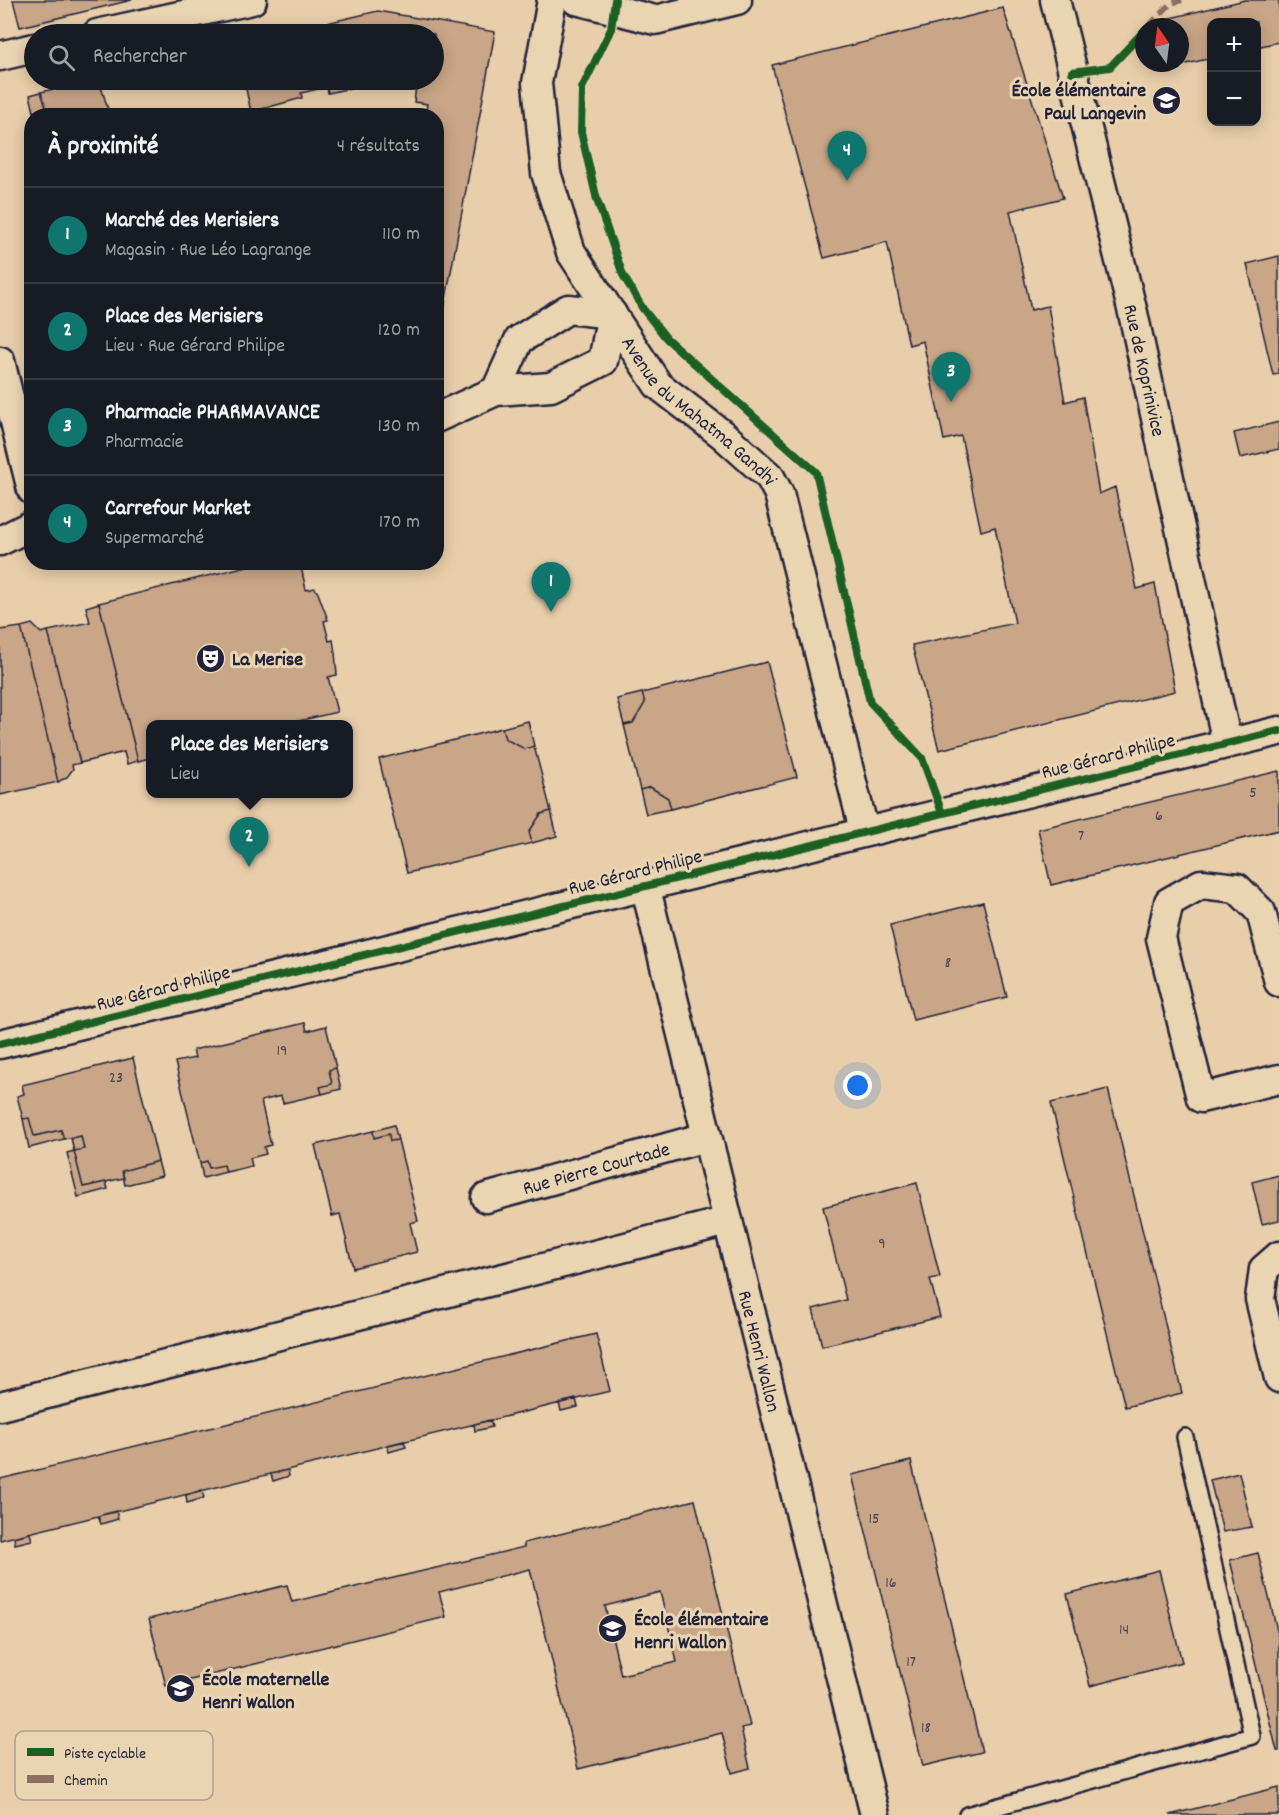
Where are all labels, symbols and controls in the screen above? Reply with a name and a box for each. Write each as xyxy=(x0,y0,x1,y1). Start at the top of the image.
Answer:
north arrow xyxy=(1135,18,1189,72)
map controls xyxy=(1207,18,1261,126)
button: + xyxy=(1207,18,1261,72)
search box xyxy=(24,24,444,90)
icon: search xyxy=(45,41,78,74)
text: Rechercher xyxy=(93,42,187,73)
button: − xyxy=(1207,72,1261,126)
place label: École élémentaire Paul Langevin xyxy=(1011,78,1146,129)
school or university icon: École élémentaire Paul Langevin xyxy=(1151,84,1183,116)
text: À proximité xyxy=(48,129,158,166)
pin: 4 xyxy=(828,132,866,181)
text: 4 résultats xyxy=(337,133,420,161)
text: Marché des Merisiers xyxy=(105,206,279,237)
text: 1 xyxy=(65,221,70,249)
text: 110 m xyxy=(382,221,420,249)
text: Magasin · Rue Léo Lagrange xyxy=(105,237,311,265)
text: Place des Merisiers xyxy=(105,302,264,333)
street label: Rue de Koprinivice xyxy=(1114,302,1171,440)
text: 2 xyxy=(63,317,72,345)
text: 120 m xyxy=(378,317,420,345)
street label: Avenue du Mahatma Gandhi xyxy=(613,332,783,491)
text: Lieu · Rue Gérard Philipe xyxy=(105,333,285,361)
pin: 3 xyxy=(932,352,970,402)
text: Pharmacie PHARMAVANCE xyxy=(105,398,320,429)
text: 3 xyxy=(63,413,72,441)
text: 130 m xyxy=(378,413,420,441)
text: Pharmacie xyxy=(105,429,184,457)
text: Carrefour Market xyxy=(105,494,251,525)
text: 4 xyxy=(63,509,72,537)
text: 170 m xyxy=(379,509,420,537)
text: Supermarché xyxy=(105,525,204,553)
pin: 1 xyxy=(532,562,570,612)
theatre icon: La Merise xyxy=(195,642,227,674)
place label: La Merise xyxy=(232,647,303,675)
popup xyxy=(146,720,353,798)
street label: Rue Gérard Philipe xyxy=(1039,728,1179,788)
text: Place des Merisiers xyxy=(170,730,329,761)
text: Lieu xyxy=(170,761,199,789)
house number: 5 xyxy=(1249,782,1257,805)
house number: 6 xyxy=(1155,805,1163,828)
pin: 2 xyxy=(230,818,268,867)
house number: 7 xyxy=(1078,825,1084,848)
street label: Rue Gérard Philipe xyxy=(566,844,706,904)
house number: 8 xyxy=(945,952,951,975)
street label: Rue Gérard Philipe xyxy=(94,960,234,1020)
house number: 19 xyxy=(277,1040,287,1063)
house number: 23 xyxy=(109,1067,123,1090)
your location xyxy=(843,1071,872,1100)
street label: Rue Pierre Courtade xyxy=(520,1137,674,1204)
house number: 9 xyxy=(878,1233,886,1256)
street label: Rue Henri Wallon xyxy=(729,1288,786,1415)
house number: 15 xyxy=(869,1508,879,1531)
house number: 16 xyxy=(885,1572,897,1595)
place label: École élémentaire Henri Wallon xyxy=(634,1607,769,1658)
school or university icon: École élémentaire Henri Wallon xyxy=(597,1613,629,1645)
house number: 14 xyxy=(1119,1619,1129,1642)
house number: 17 xyxy=(906,1651,916,1674)
place label: École maternelle Henri Wallon xyxy=(202,1667,329,1718)
school or university icon: École maternelle Henri Wallon xyxy=(165,1673,197,1705)
house number: 18 xyxy=(921,1717,931,1740)
legend xyxy=(15,1731,213,1800)
text: Piste cyclable xyxy=(64,1743,146,1766)
text: Chemin xyxy=(64,1770,108,1793)

